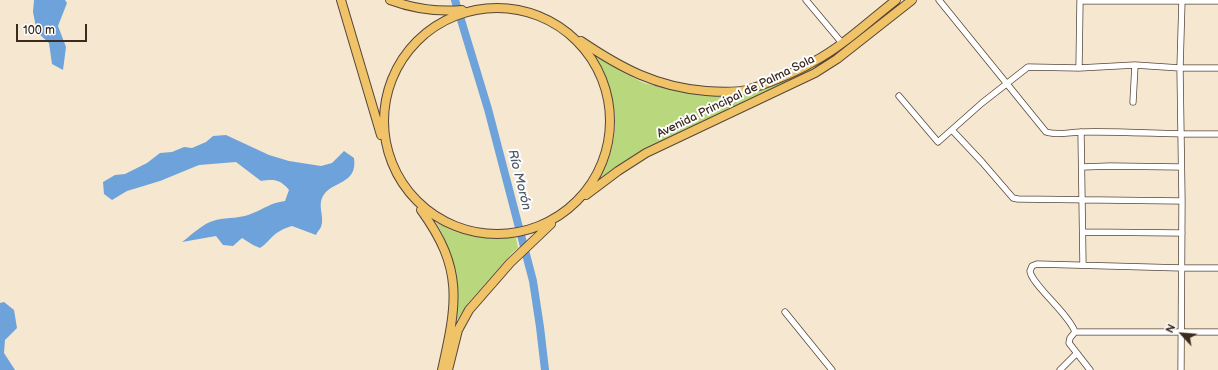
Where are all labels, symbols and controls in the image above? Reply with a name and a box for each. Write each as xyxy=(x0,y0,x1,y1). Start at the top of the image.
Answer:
scale bar xyxy=(18,16,89,42)
text: 100 m xyxy=(23,23,55,38)
street label: Avenida Principal de Palma Sola xyxy=(655,52,817,142)
water label: Río Morón xyxy=(504,148,534,212)
north arrow xyxy=(1162,314,1202,354)
text: N xyxy=(1163,322,1178,335)

